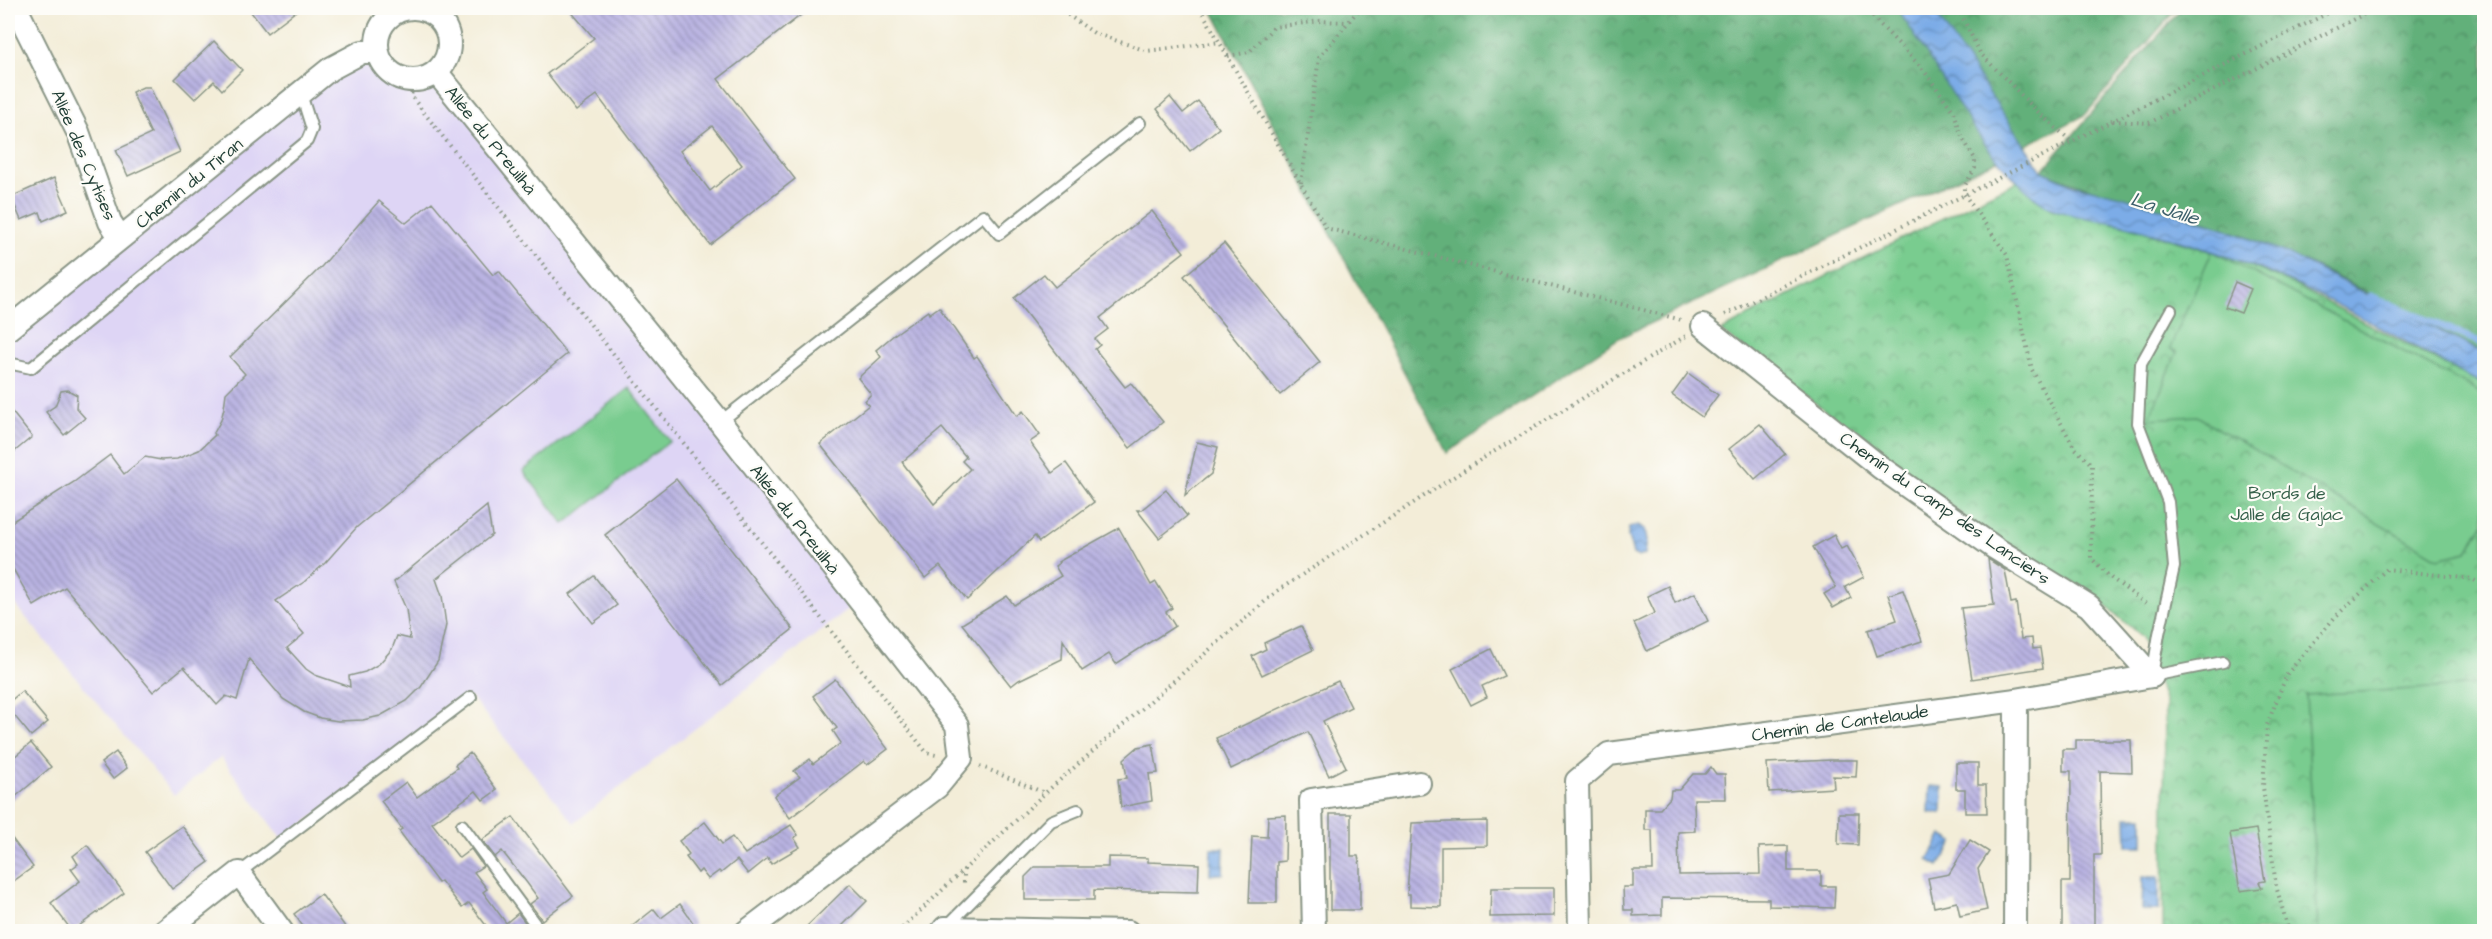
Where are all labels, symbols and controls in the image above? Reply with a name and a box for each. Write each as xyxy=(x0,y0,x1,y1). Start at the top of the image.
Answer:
street label: Allée du Preuilhà xyxy=(439,81,542,200)
street label: Allée des Cytises xyxy=(44,86,122,225)
street label: Chemin du Tiran xyxy=(130,132,248,235)
water label: La Jalle xyxy=(2127,185,2203,233)
street label: Chemin du Camp des Lanciers xyxy=(1834,426,2055,591)
street label: Allée du Preuilhà xyxy=(744,459,846,580)
park label: Bords de Jalle de Gajac xyxy=(2231,481,2343,527)
street label: Chemin de Cantelaude xyxy=(1750,699,1930,748)

